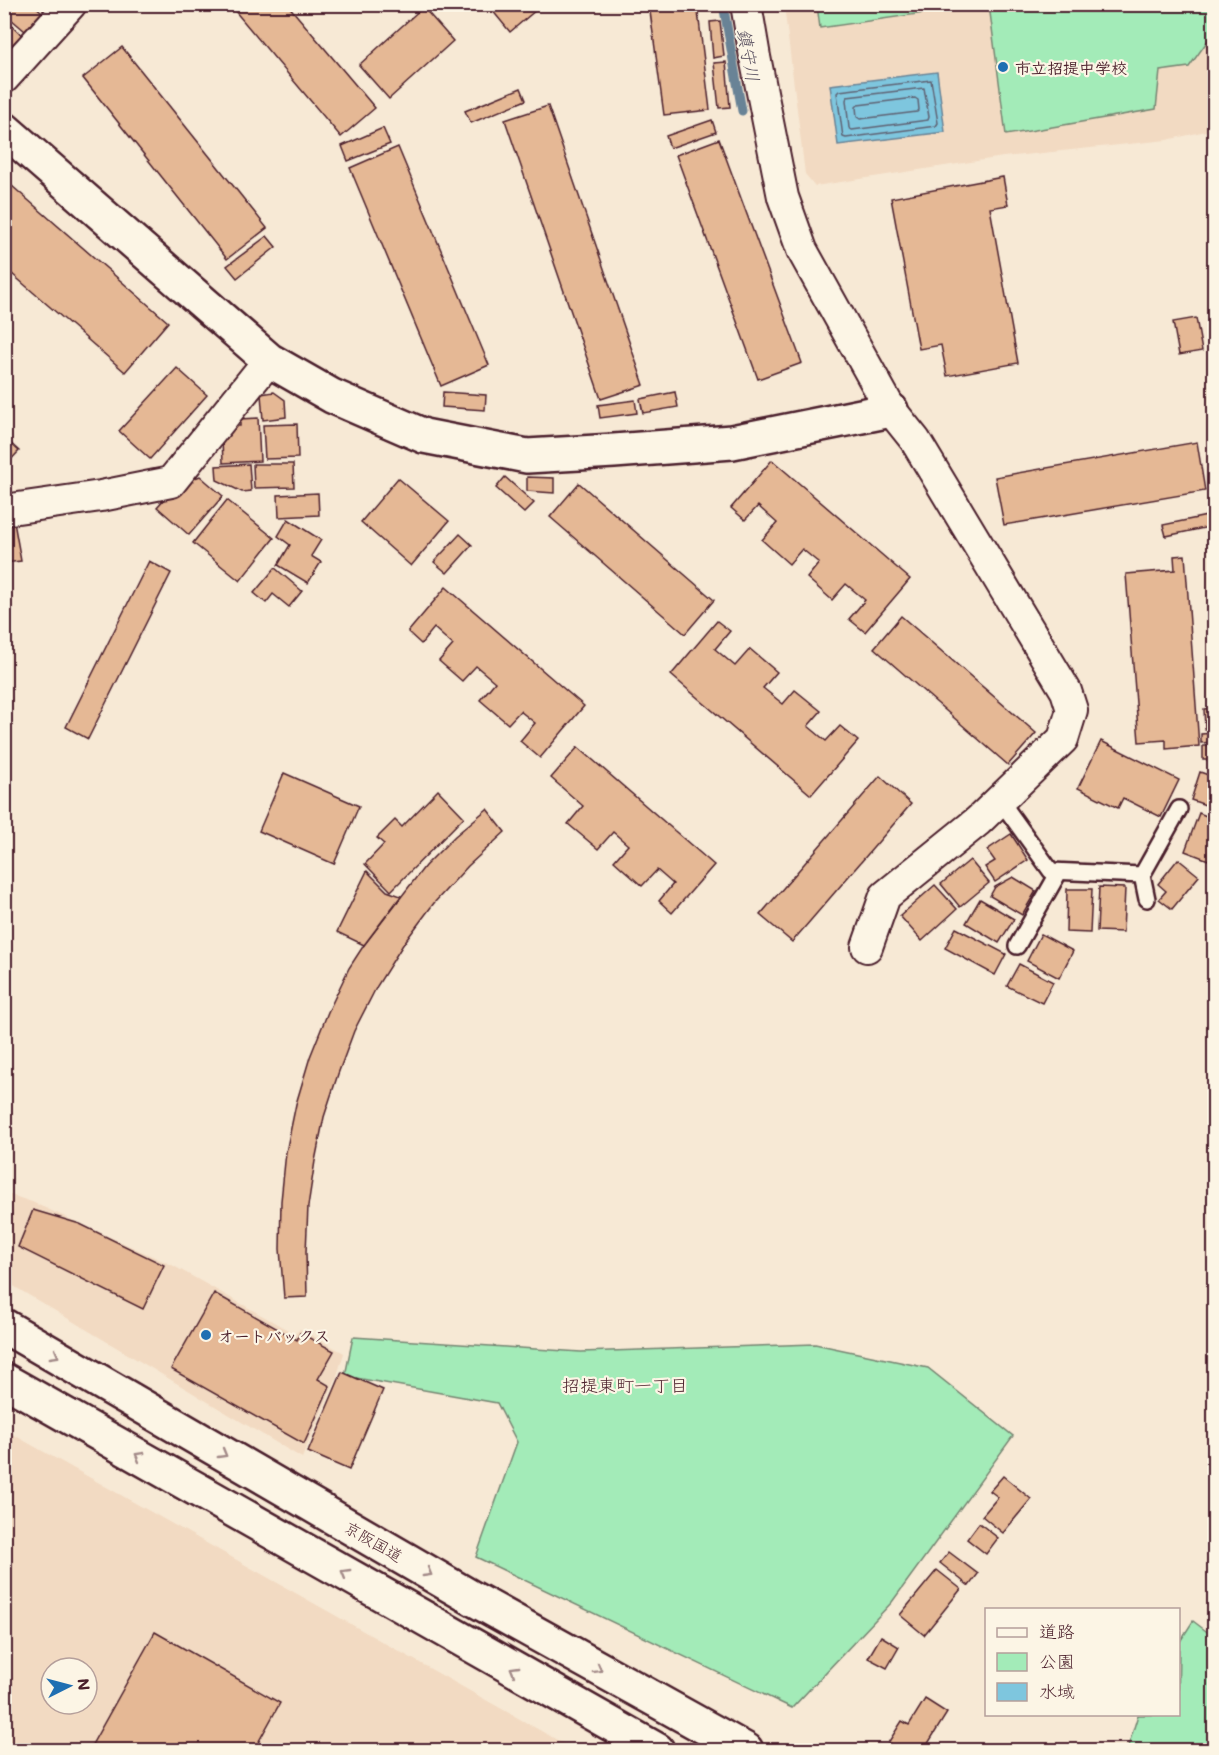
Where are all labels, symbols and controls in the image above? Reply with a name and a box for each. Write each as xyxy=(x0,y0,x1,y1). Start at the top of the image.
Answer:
water label: 鎮守川 xyxy=(732,26,766,84)
place label: 市立招提中学校 xyxy=(1015,57,1127,78)
marker: 市立招提中学校 xyxy=(996,60,1010,74)
place label: オートバックス xyxy=(218,1325,330,1346)
marker: オートバックス xyxy=(199,1328,213,1342)
one-way arrow xyxy=(49,1348,59,1360)
district label: 招提東町一丁目 xyxy=(562,1373,688,1397)
one-way arrow xyxy=(217,1446,228,1458)
one-way arrow xyxy=(135,1452,145,1464)
street label: 京阪国道 xyxy=(341,1516,407,1566)
one-way arrow xyxy=(422,1566,432,1577)
one-way arrow xyxy=(341,1569,351,1581)
legend xyxy=(985,1608,1180,1716)
text: 道路 xyxy=(1039,1619,1075,1643)
text: 公園 xyxy=(1039,1649,1075,1673)
north arrow xyxy=(39,1656,99,1716)
one-way arrow xyxy=(592,1661,602,1673)
one-way arrow xyxy=(510,1666,521,1677)
text: N xyxy=(73,1677,95,1692)
text: 水域 xyxy=(1039,1679,1075,1703)

